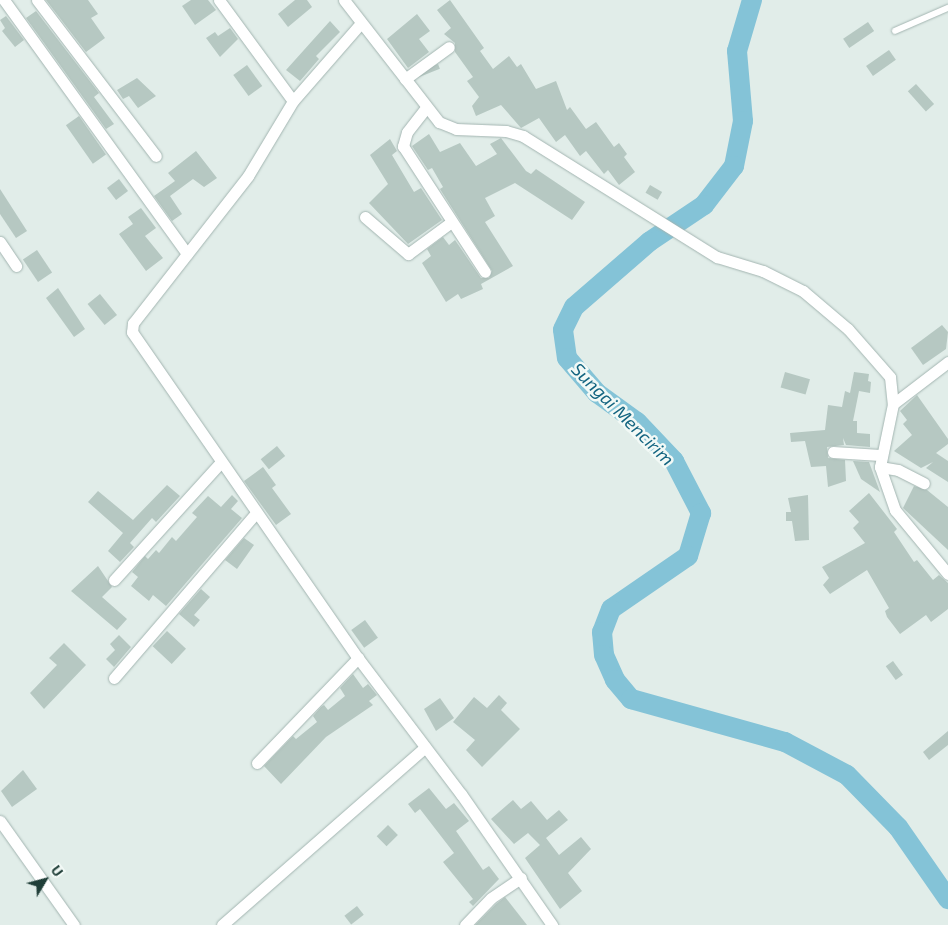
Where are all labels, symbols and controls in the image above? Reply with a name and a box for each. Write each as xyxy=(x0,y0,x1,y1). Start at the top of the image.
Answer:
water label: Sungai Mencirim xyxy=(567,358,679,470)
north arrow xyxy=(20,855,70,905)
text: U xyxy=(48,862,67,880)

